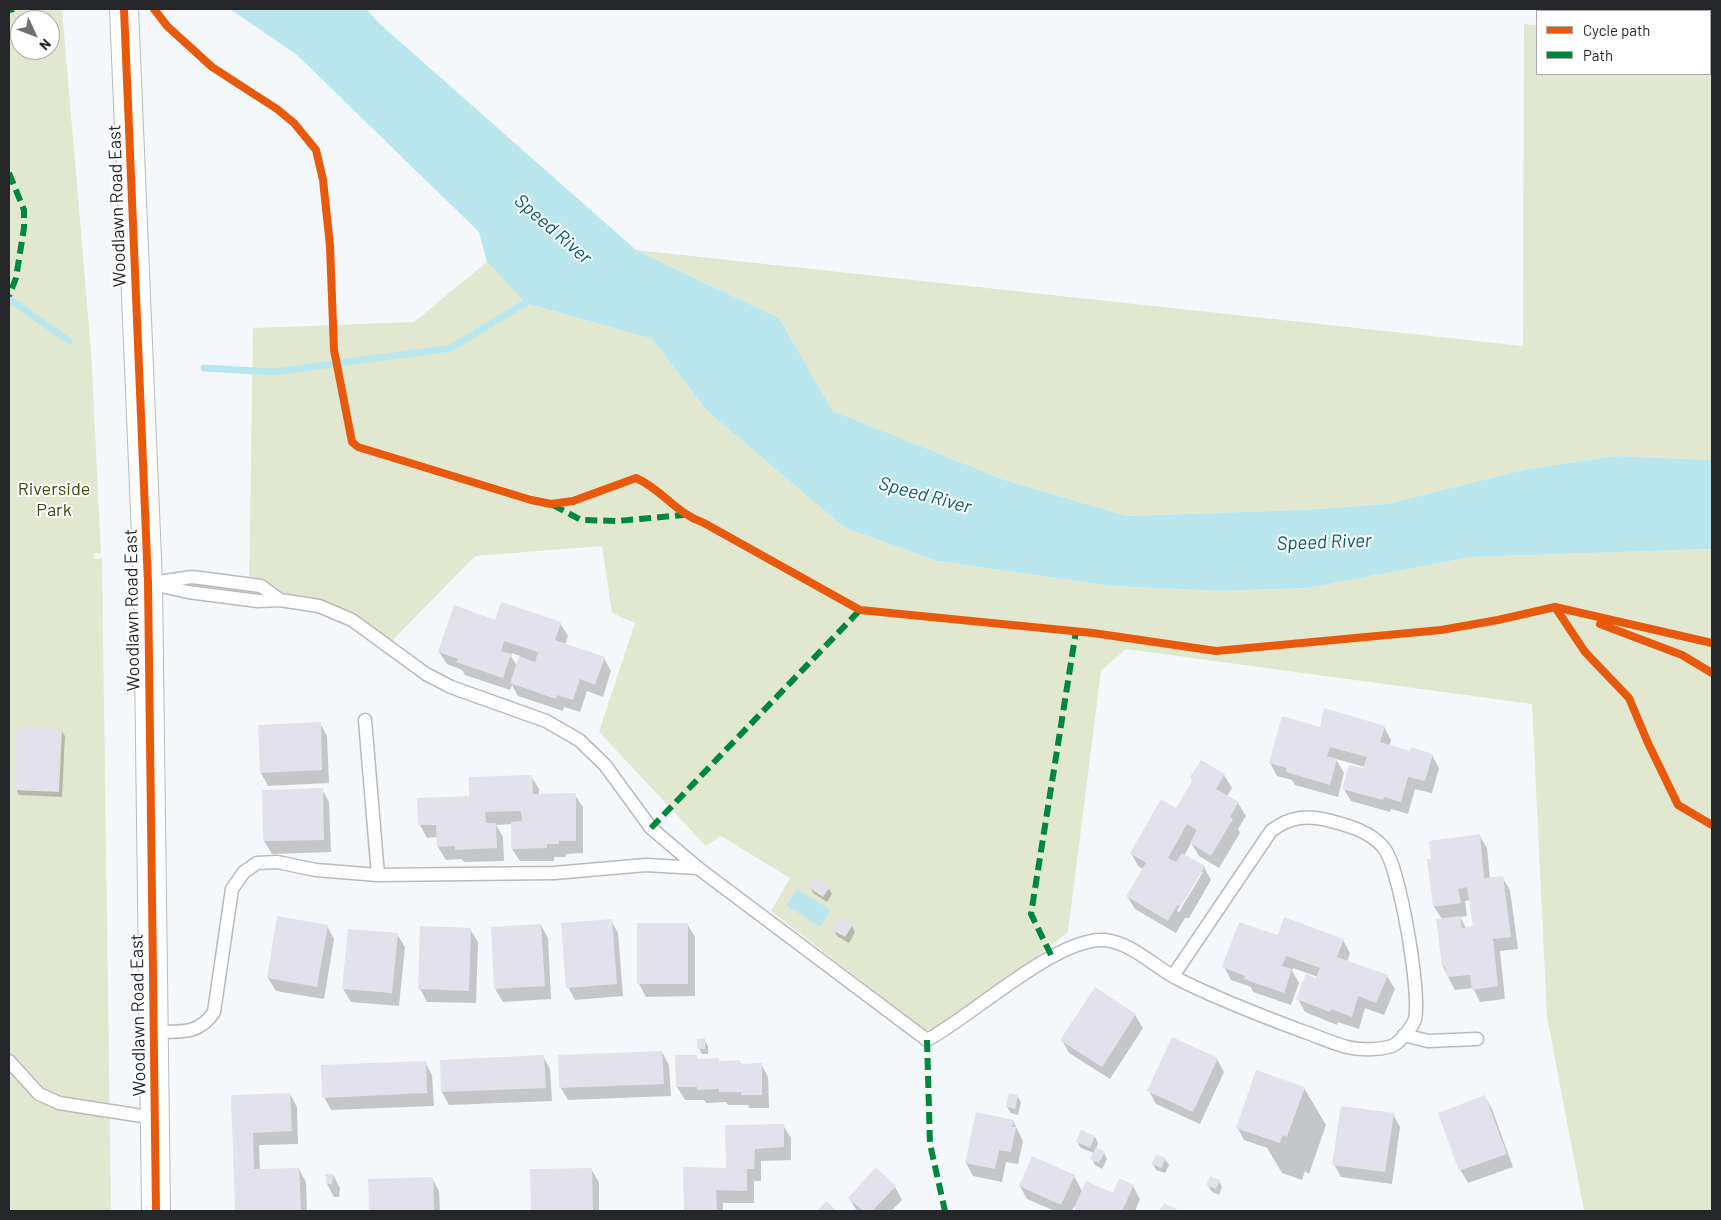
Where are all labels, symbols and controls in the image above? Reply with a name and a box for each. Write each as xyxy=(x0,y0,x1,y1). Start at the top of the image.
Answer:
north arrow xyxy=(10,10,60,60)
legend xyxy=(1536,10,1711,75)
text: Cycle path xyxy=(1583,21,1650,39)
text: N xyxy=(36,36,55,54)
text: Path xyxy=(1583,46,1613,64)
street label: Woodlawn Road East xyxy=(103,124,131,288)
water label: Speed River xyxy=(510,189,596,269)
water label: Speed River xyxy=(876,472,974,518)
park label: Riverside Park xyxy=(18,478,90,520)
street label: Woodlawn Road East xyxy=(120,529,144,691)
water label: Speed River xyxy=(1276,529,1372,555)
street label: Woodlawn Road East xyxy=(126,934,150,1096)

